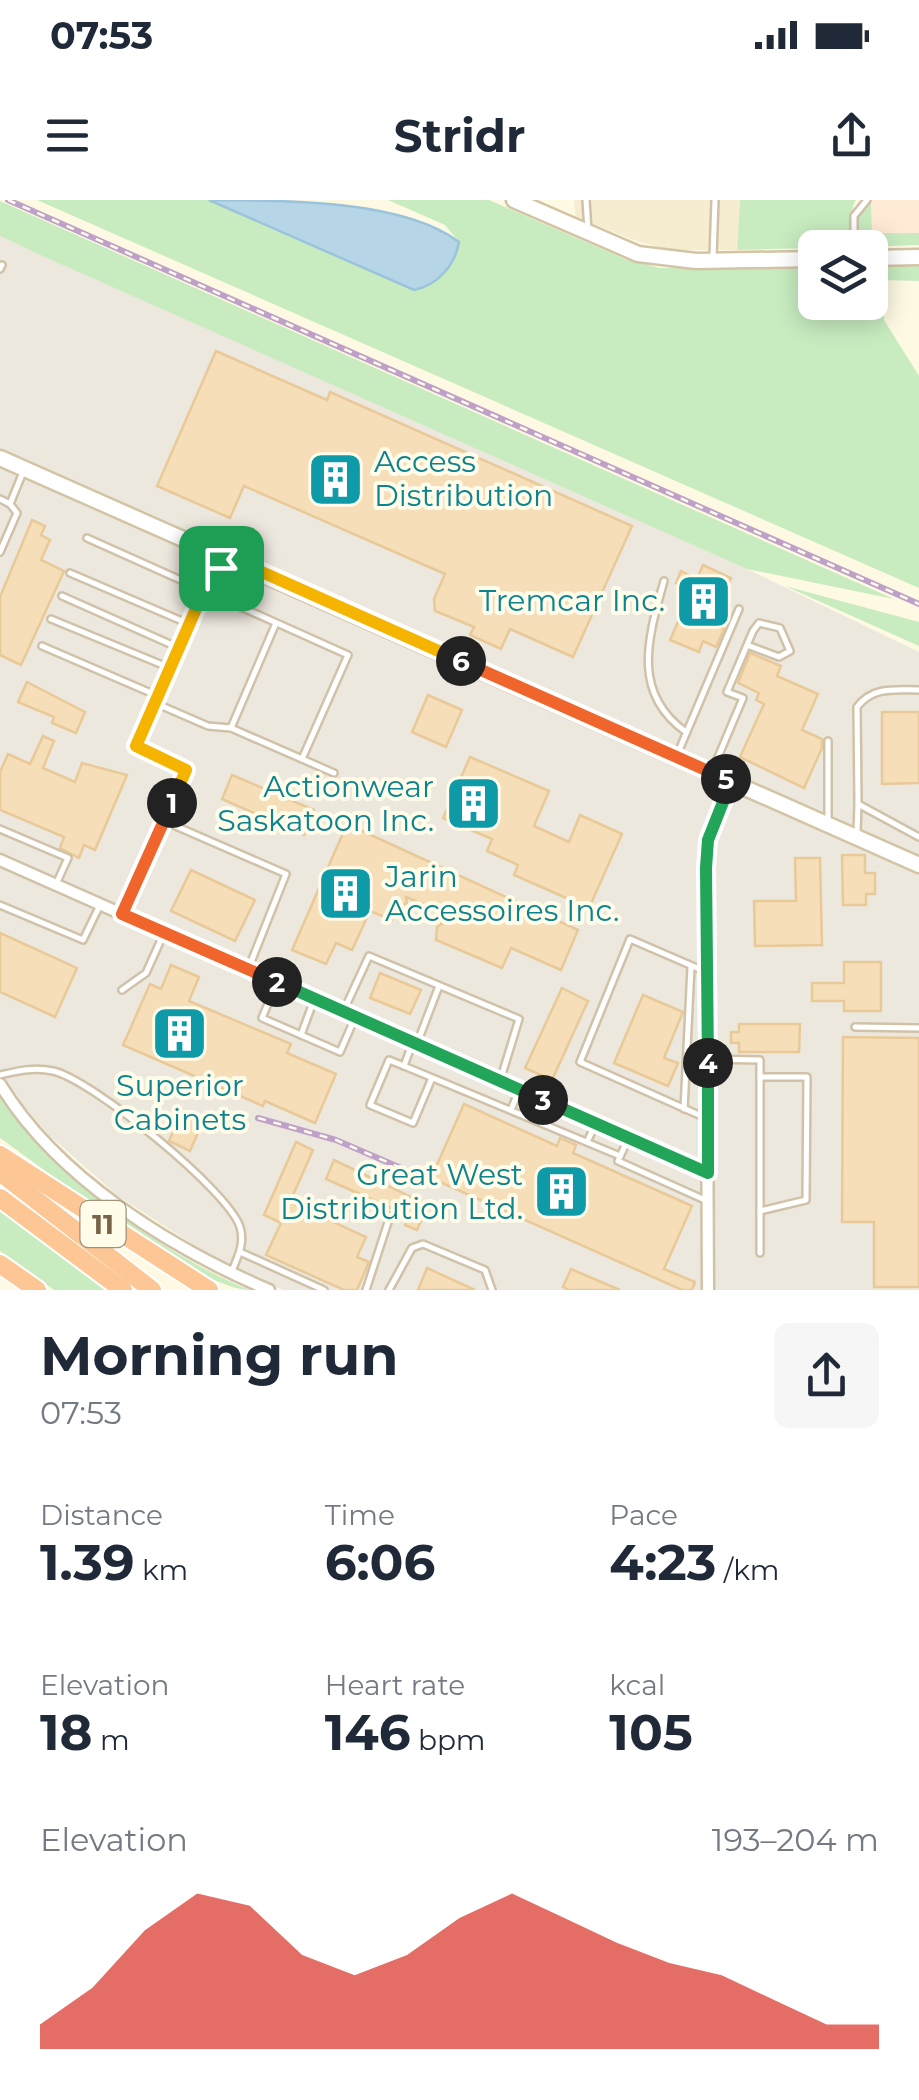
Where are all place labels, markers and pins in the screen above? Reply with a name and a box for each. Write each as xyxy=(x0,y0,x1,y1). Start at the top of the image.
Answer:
place label: Access Distribution xyxy=(374,443,553,514)
building icon: Access Distribution xyxy=(305,449,365,509)
pin xyxy=(179,526,264,611)
building icon: Tremcar Inc. xyxy=(674,571,734,631)
place label: Tremcar Inc. xyxy=(479,582,665,619)
pin: 6 xyxy=(436,636,486,686)
pin: 5 xyxy=(701,754,751,804)
place label: Actionwear Saskatoon Inc. xyxy=(217,768,434,839)
building icon: Actionwear Saskatoon Inc. xyxy=(443,774,503,834)
pin: 1 xyxy=(147,778,197,828)
place label: Jarin Accessoires Inc. xyxy=(384,858,619,929)
building icon: Jarin Accessoires Inc. xyxy=(316,864,376,924)
pin: 2 xyxy=(252,957,302,1007)
building icon: Superior Cabinets xyxy=(150,1003,210,1063)
pin: 4 xyxy=(683,1038,733,1088)
place label: Superior Cabinets xyxy=(114,1067,246,1138)
pin: 3 xyxy=(518,1075,568,1125)
place label: Great West Distribution Ltd. xyxy=(280,1156,523,1227)
building icon: Great West Distribution Ltd. xyxy=(532,1162,592,1222)

